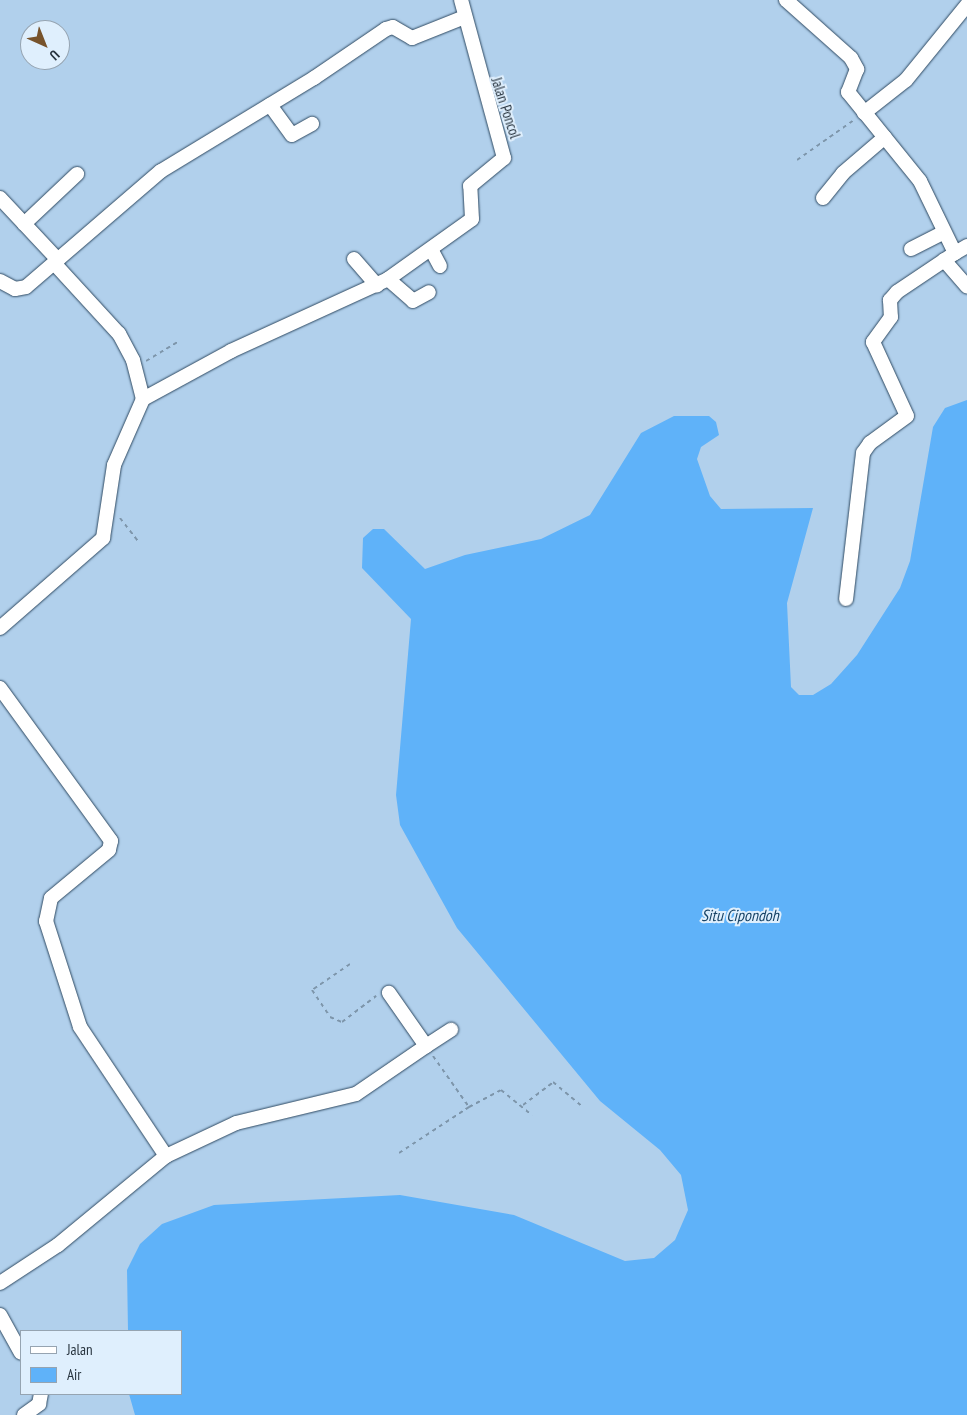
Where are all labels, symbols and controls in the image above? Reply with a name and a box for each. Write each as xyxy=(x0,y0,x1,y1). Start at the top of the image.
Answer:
north arrow xyxy=(20,20,70,70)
text: U xyxy=(46,46,64,64)
street label: Jalan Poncol xyxy=(488,75,524,141)
water label: Situ Cipondoh xyxy=(701,905,779,925)
legend xyxy=(20,1330,182,1395)
text: Jalan xyxy=(67,1340,93,1359)
text: Air xyxy=(67,1365,81,1384)

